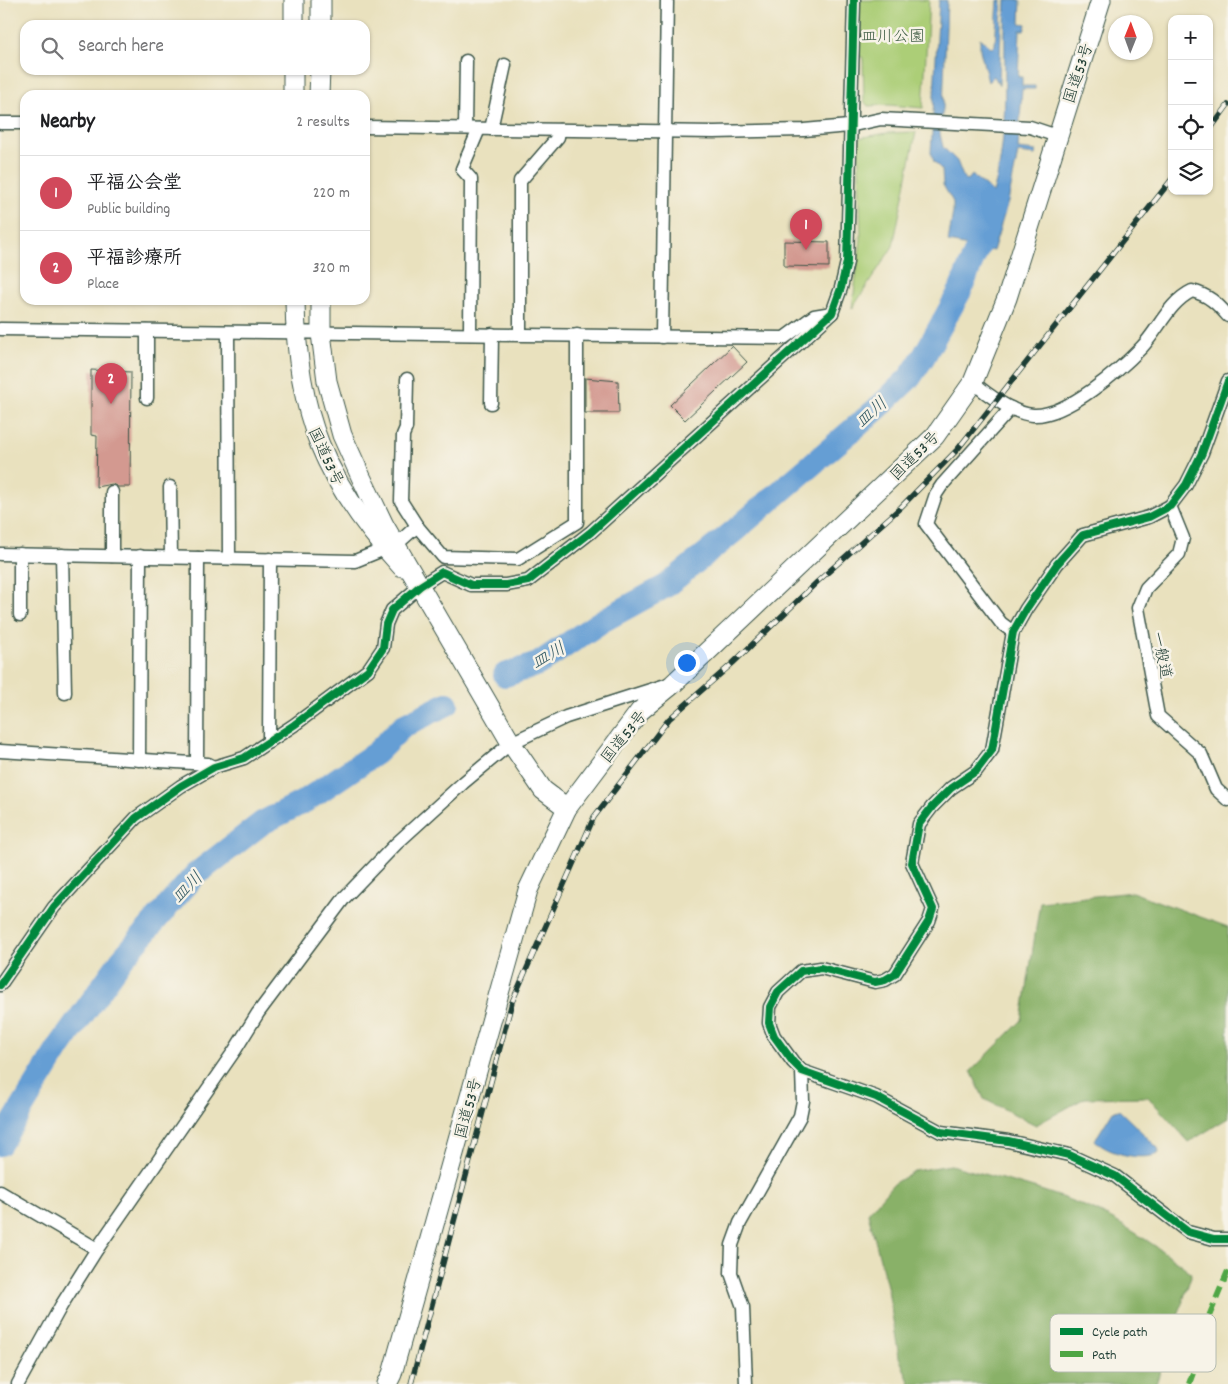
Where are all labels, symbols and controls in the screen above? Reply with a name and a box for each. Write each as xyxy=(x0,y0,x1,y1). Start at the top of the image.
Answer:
north arrow xyxy=(1108,15,1153,60)
map controls xyxy=(1168,15,1213,195)
button: + xyxy=(1168,15,1213,60)
search box xyxy=(20,20,370,75)
park label: 皿川公園 xyxy=(861,26,925,49)
icon: search xyxy=(38,34,66,62)
text: Search here xyxy=(78,34,164,61)
street label: 国道53号 xyxy=(1059,40,1100,107)
button: − xyxy=(1168,60,1213,105)
button: locate xyxy=(1168,105,1213,150)
text: Nearby xyxy=(40,108,95,138)
text: 2 results xyxy=(296,111,350,134)
button: layers xyxy=(1168,150,1213,195)
text: 平福公会堂 xyxy=(87,171,182,198)
text: 1 xyxy=(54,182,58,205)
text: 220 m xyxy=(313,182,350,205)
text: Public building xyxy=(87,198,170,221)
pin: 1 xyxy=(790,209,822,250)
text: 平福診療所 xyxy=(87,246,182,273)
text: 2 xyxy=(53,257,60,280)
text: 320 m xyxy=(313,257,350,280)
text: Place xyxy=(87,273,119,296)
pin: 2 xyxy=(95,363,127,404)
water label: 皿川 xyxy=(851,393,894,435)
street label: 国道53号 xyxy=(301,424,348,490)
street label: 国道53号 xyxy=(886,427,946,487)
street label: 一般道 xyxy=(1145,630,1176,681)
water label: 皿川 xyxy=(527,637,571,677)
your location xyxy=(674,650,700,676)
street label: 国道53号 xyxy=(596,706,654,769)
water label: 皿川 xyxy=(167,867,210,910)
street label: 国道53号 xyxy=(450,1075,489,1142)
legend xyxy=(1050,1314,1216,1372)
text: Cycle path xyxy=(1092,1323,1148,1343)
text: Path xyxy=(1092,1346,1117,1366)

